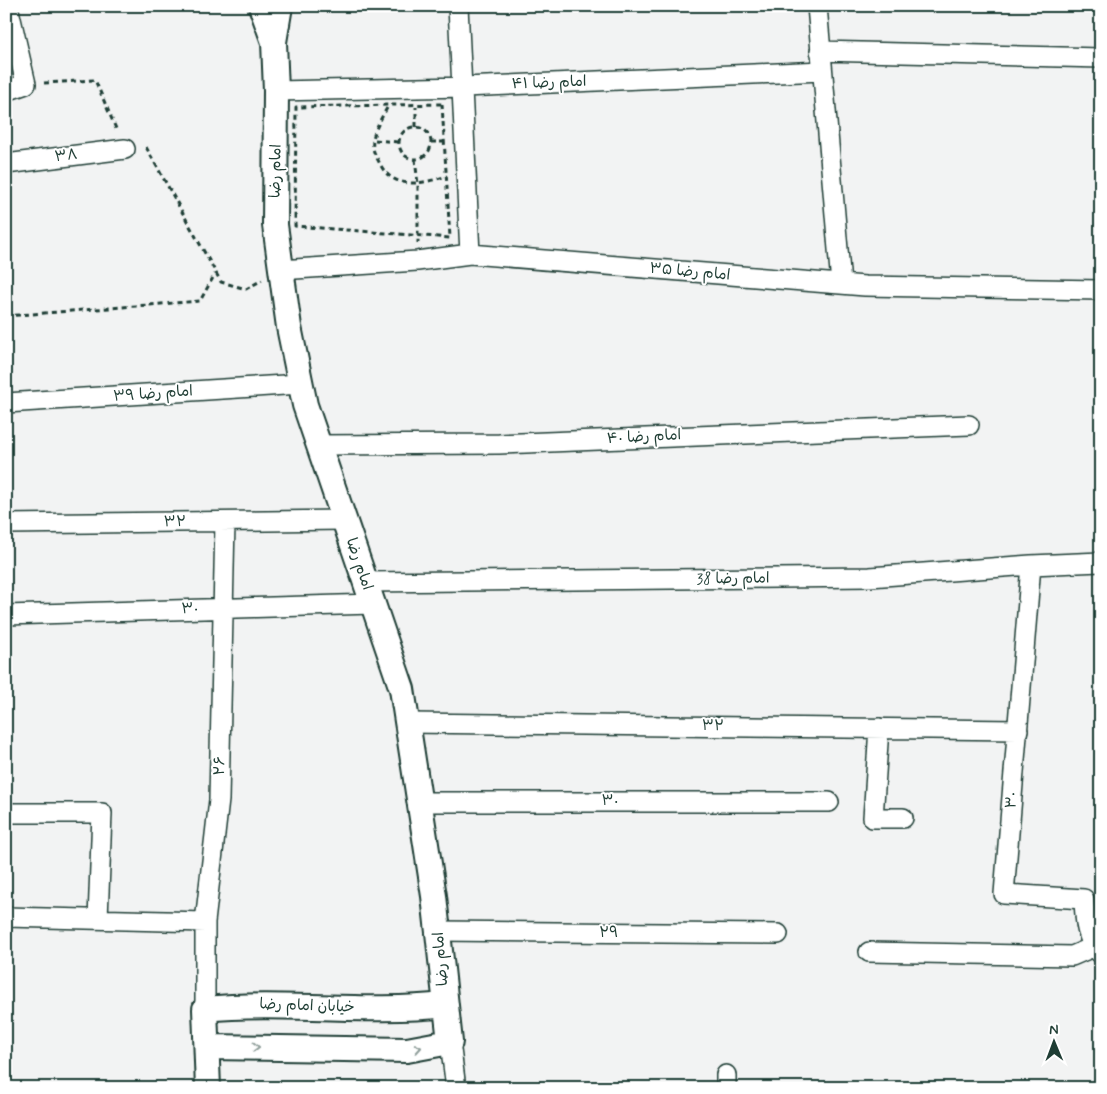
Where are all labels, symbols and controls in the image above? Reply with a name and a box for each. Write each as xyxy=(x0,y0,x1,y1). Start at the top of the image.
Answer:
street label: امام رضا ۴۱ xyxy=(511,72,587,94)
street label: امام رضا xyxy=(266,144,286,198)
street label: ۳۸ xyxy=(53,145,79,167)
street label: امام رضا ۳۵ xyxy=(649,259,731,285)
street label: امام رضا ۳۹ xyxy=(112,381,194,407)
street label: امام رضا ۴۰ xyxy=(606,425,682,449)
street label: ۳۲ xyxy=(164,512,186,532)
street label: امام رضا xyxy=(341,535,377,593)
street label: امام رضا 38 xyxy=(696,568,770,590)
street label: ۳۰ xyxy=(181,599,199,619)
street label: ۳۲ xyxy=(702,716,724,736)
street label: ۲۶ xyxy=(210,756,230,776)
street label: ۳۰ xyxy=(601,791,619,811)
street label: ۳۰ xyxy=(1001,791,1023,809)
street label: ۲۹ xyxy=(599,923,619,943)
street label: امام رضا xyxy=(429,931,453,987)
street label: خیابان امام رضا xyxy=(259,994,355,1018)
north arrow xyxy=(1030,1016,1080,1066)
text: N xyxy=(1049,1021,1059,1039)
one-way arrow xyxy=(252,1042,260,1052)
one-way arrow xyxy=(414,1043,423,1053)

